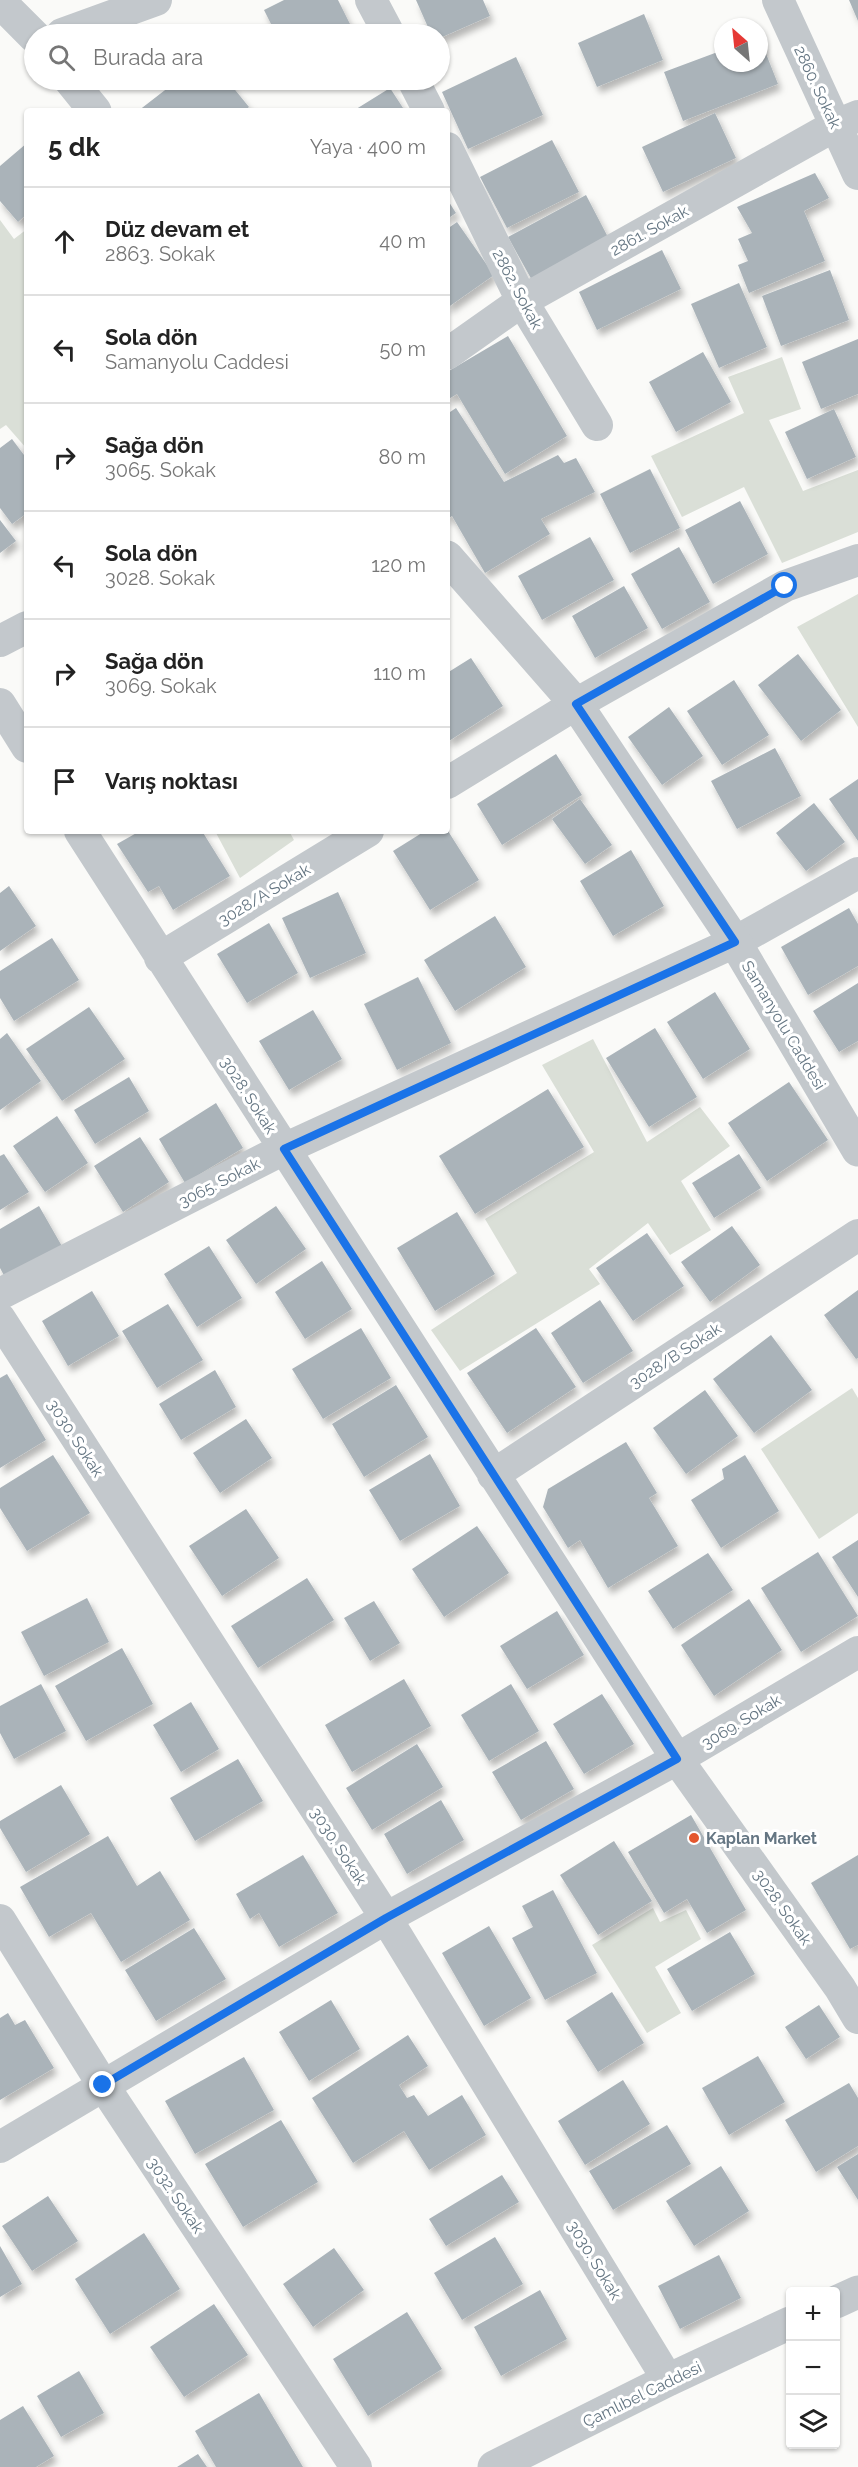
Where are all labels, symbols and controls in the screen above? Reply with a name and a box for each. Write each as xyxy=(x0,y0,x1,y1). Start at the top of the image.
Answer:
north arrow xyxy=(714,18,768,72)
search box xyxy=(24,24,450,90)
icon: search xyxy=(45,41,78,74)
street label: 2860. Sokak xyxy=(790,43,845,132)
text: Burada ara xyxy=(93,44,203,70)
text: 5 dk xyxy=(48,132,100,162)
text: Yaya · 400 m xyxy=(310,135,426,159)
street label: 2861. Sokak xyxy=(607,201,692,260)
text: Düz devam et xyxy=(105,216,249,242)
icon: ahead xyxy=(48,225,81,258)
text: 40 m xyxy=(379,229,426,253)
text: 2863. Sokak xyxy=(105,242,215,266)
street label: 2862. Sokak xyxy=(489,246,547,333)
text: Sola dön xyxy=(105,324,198,350)
icon: left xyxy=(48,333,81,366)
text: 50 m xyxy=(379,337,426,361)
text: Samanyolu Caddesi xyxy=(105,350,289,374)
text: Sağa dön xyxy=(105,432,204,458)
icon: right xyxy=(48,441,81,474)
text: 80 m xyxy=(378,445,426,469)
text: 3065. Sokak xyxy=(105,458,216,482)
text: Sola dön xyxy=(105,540,198,566)
icon: left xyxy=(48,549,81,582)
text: 120 m xyxy=(371,553,426,577)
text: 3028. Sokak xyxy=(105,566,215,590)
route start xyxy=(771,572,797,598)
text: Sağa dön xyxy=(105,648,204,674)
icon: right xyxy=(48,657,81,690)
text: 110 m xyxy=(373,661,426,685)
text: 3069. Sokak xyxy=(105,674,217,698)
icon: arrive xyxy=(48,765,81,798)
text: Varış noktası xyxy=(105,768,238,794)
street label: 3028/A Sokak xyxy=(215,859,314,929)
street label: Samanyolu Caddesi xyxy=(738,957,830,1093)
street label: 3028. Sokak xyxy=(217,1053,281,1138)
street label: 3065. Sokak xyxy=(175,1154,264,1211)
street label: 3028/B Sokak xyxy=(626,1318,725,1392)
street label: 3030. Sokak xyxy=(43,1396,108,1481)
street label: 3069. Sokak xyxy=(698,1690,785,1753)
street label: 3030. Sokak xyxy=(306,1804,371,1889)
place label: Kaplan Market xyxy=(706,1829,817,1848)
marker: Kaplan Market xyxy=(687,1831,701,1845)
street label: 3028. Sokak xyxy=(750,1866,816,1949)
route end xyxy=(89,2071,115,2097)
street label: 3032. Sokak xyxy=(143,2154,208,2237)
street label: 3030. Sokak xyxy=(564,2217,626,2304)
map controls xyxy=(786,2287,840,2449)
button: + xyxy=(786,2287,840,2341)
button: − xyxy=(786,2341,840,2395)
street label: Çamlıbel Caddesi xyxy=(580,2357,705,2431)
button: layers xyxy=(786,2395,840,2449)

